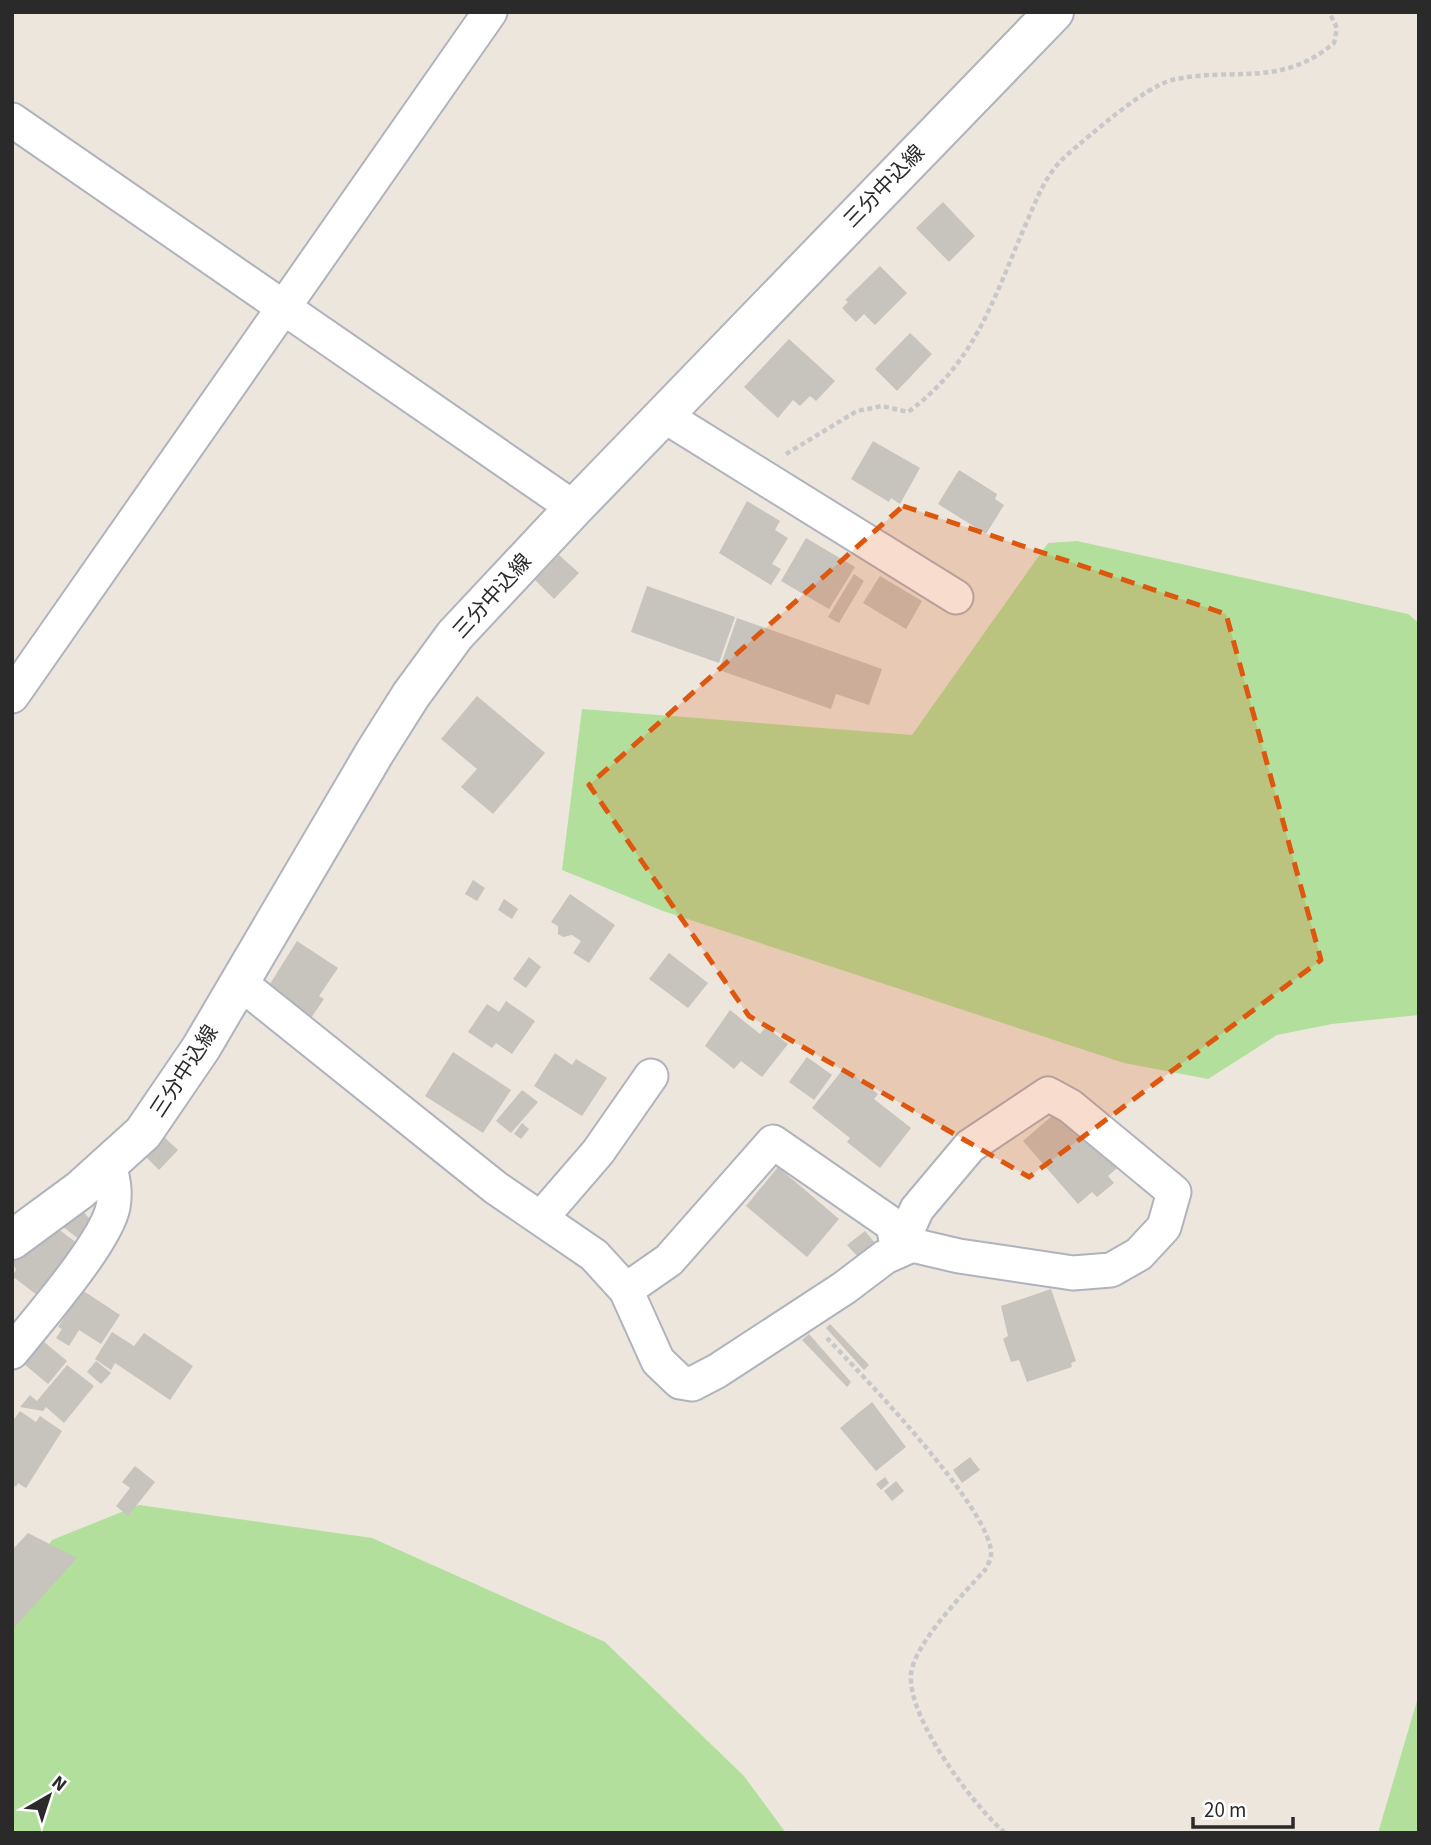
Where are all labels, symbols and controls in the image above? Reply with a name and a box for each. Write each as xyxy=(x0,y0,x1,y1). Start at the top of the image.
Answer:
street label: 三分中込線 xyxy=(837,138,931,234)
street label: 三分中込線 xyxy=(446,547,538,645)
street label: 三分中込線 xyxy=(143,1019,225,1123)
north arrow xyxy=(14,1761,84,1831)
text: N xyxy=(45,1769,72,1798)
scale bar xyxy=(1193,1786,1293,1830)
text: 20 m xyxy=(1204,1795,1246,1825)

